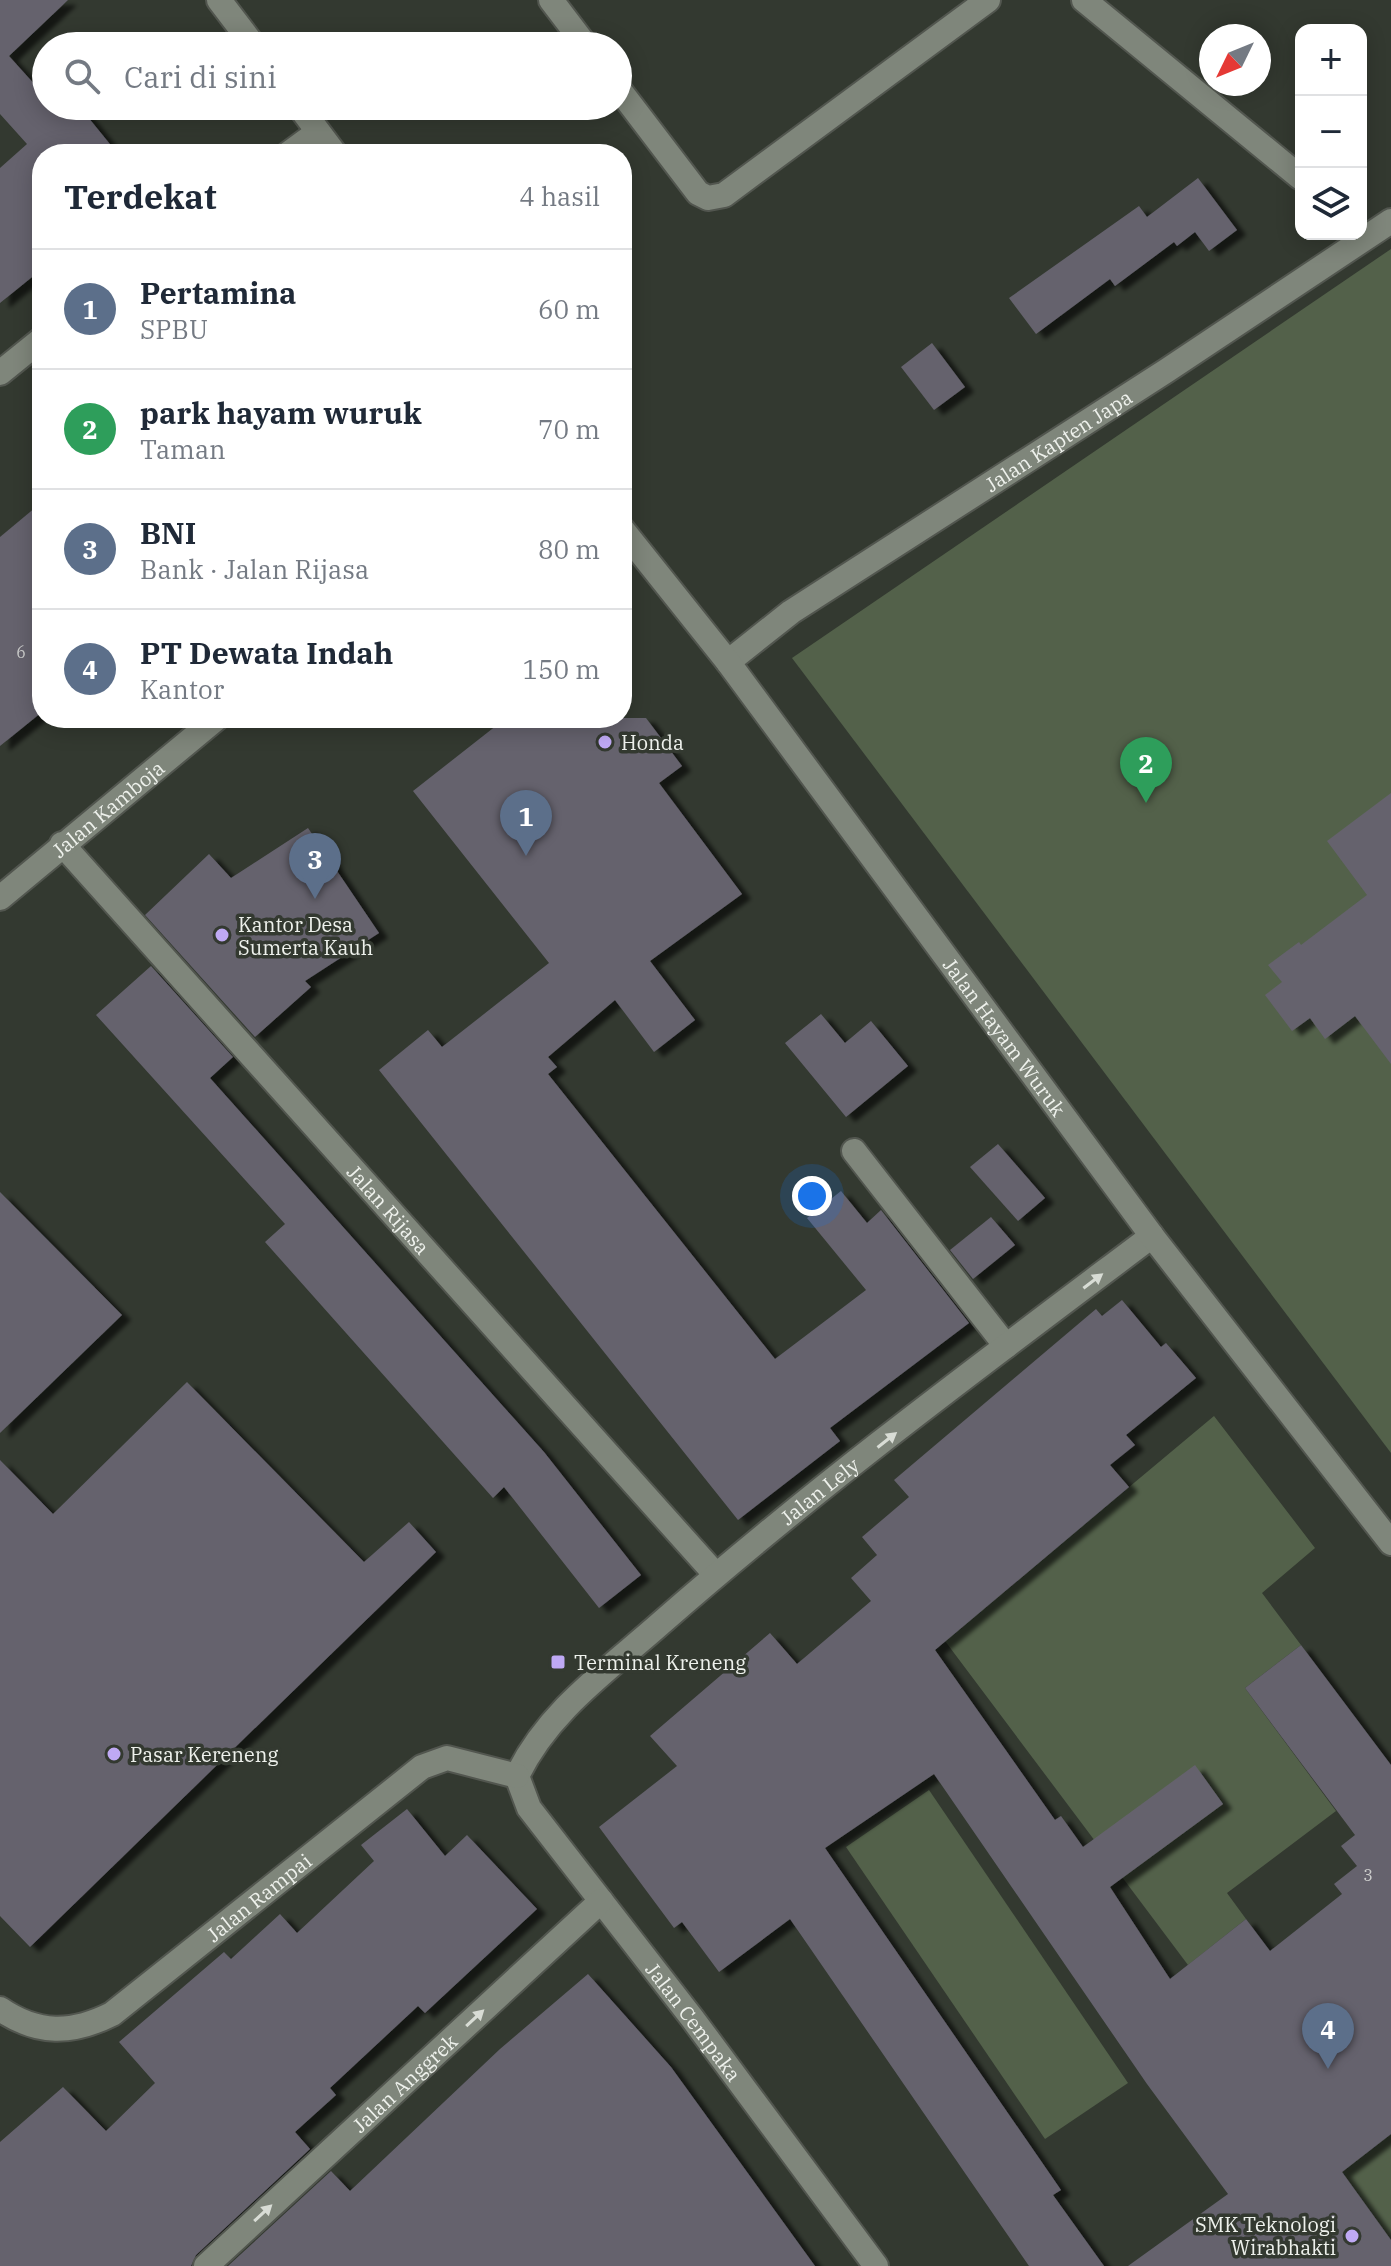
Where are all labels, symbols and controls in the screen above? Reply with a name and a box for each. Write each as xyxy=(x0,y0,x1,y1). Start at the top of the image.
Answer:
north arrow xyxy=(1199,24,1271,96)
map controls xyxy=(1295,24,1367,240)
button: + xyxy=(1295,24,1367,96)
search box xyxy=(32,32,632,120)
icon: search xyxy=(60,54,104,98)
text: Cari di sini xyxy=(124,57,277,96)
button: − xyxy=(1295,96,1367,168)
button: layers xyxy=(1295,168,1367,240)
text: Terdekat xyxy=(64,174,217,218)
text: 4 hasil xyxy=(519,179,600,213)
text: Pertamina xyxy=(140,273,296,312)
text: 1 xyxy=(82,292,98,326)
text: 60 m xyxy=(538,292,600,326)
text: SPBU xyxy=(140,312,208,346)
street label: Jalan Kapten Japa xyxy=(979,383,1137,498)
text: park hayam wuruk xyxy=(140,393,422,432)
text: 2 xyxy=(82,412,98,446)
text: 70 m xyxy=(538,412,600,446)
text: Taman xyxy=(140,432,226,466)
text: BNI xyxy=(140,513,196,552)
text: 3 xyxy=(82,532,98,566)
text: 80 m xyxy=(538,532,600,566)
text: Bank · Jalan Rijasa xyxy=(140,552,369,586)
text: PT Dewata Indah xyxy=(140,633,393,672)
house number: 6 xyxy=(16,642,26,662)
text: 4 xyxy=(82,652,98,686)
text: 150 m xyxy=(522,652,600,686)
text: Kantor xyxy=(140,672,224,706)
place label: Honda xyxy=(621,729,684,756)
marker: Honda xyxy=(596,733,614,751)
pin: 2 xyxy=(1120,737,1172,803)
street label: Jalan Kamboja xyxy=(46,754,170,863)
pin: 1 xyxy=(500,790,552,856)
pin: 3 xyxy=(289,833,341,899)
place label: Kantor Desa Sumerta Kauh xyxy=(238,911,373,961)
marker: Kantor Desa Sumerta Kauh xyxy=(213,926,231,944)
street label: Jalan Hayam Wuruk xyxy=(937,952,1073,1122)
street label: Jalan Rijasa xyxy=(341,1159,436,1260)
your location xyxy=(792,1176,832,1216)
one-way arrow xyxy=(1082,1274,1103,1290)
one-way arrow xyxy=(877,1433,897,1449)
street label: Jalan Lely xyxy=(774,1451,864,1531)
place label: Terminal Kreneng xyxy=(574,1649,746,1676)
marker: Terminal Kreneng xyxy=(549,1653,567,1671)
place label: Pasar Kereneng xyxy=(130,1741,279,1768)
marker: Pasar Kereneng xyxy=(105,1745,123,1763)
street label: Jalan Rampai xyxy=(200,1847,317,1948)
house number: 3 xyxy=(1363,1865,1373,1885)
street label: Jalan Cempaka xyxy=(640,1956,748,2087)
pin: 4 xyxy=(1302,2003,1354,2069)
one-way arrow xyxy=(465,2009,484,2027)
street label: Jalan Anggrek xyxy=(346,2027,463,2138)
one-way arrow xyxy=(253,2205,272,2223)
place label: SMK Teknologi Wirabhakti xyxy=(1195,2211,1336,2261)
marker: SMK Teknologi Wirabhakti xyxy=(1343,2227,1361,2245)

